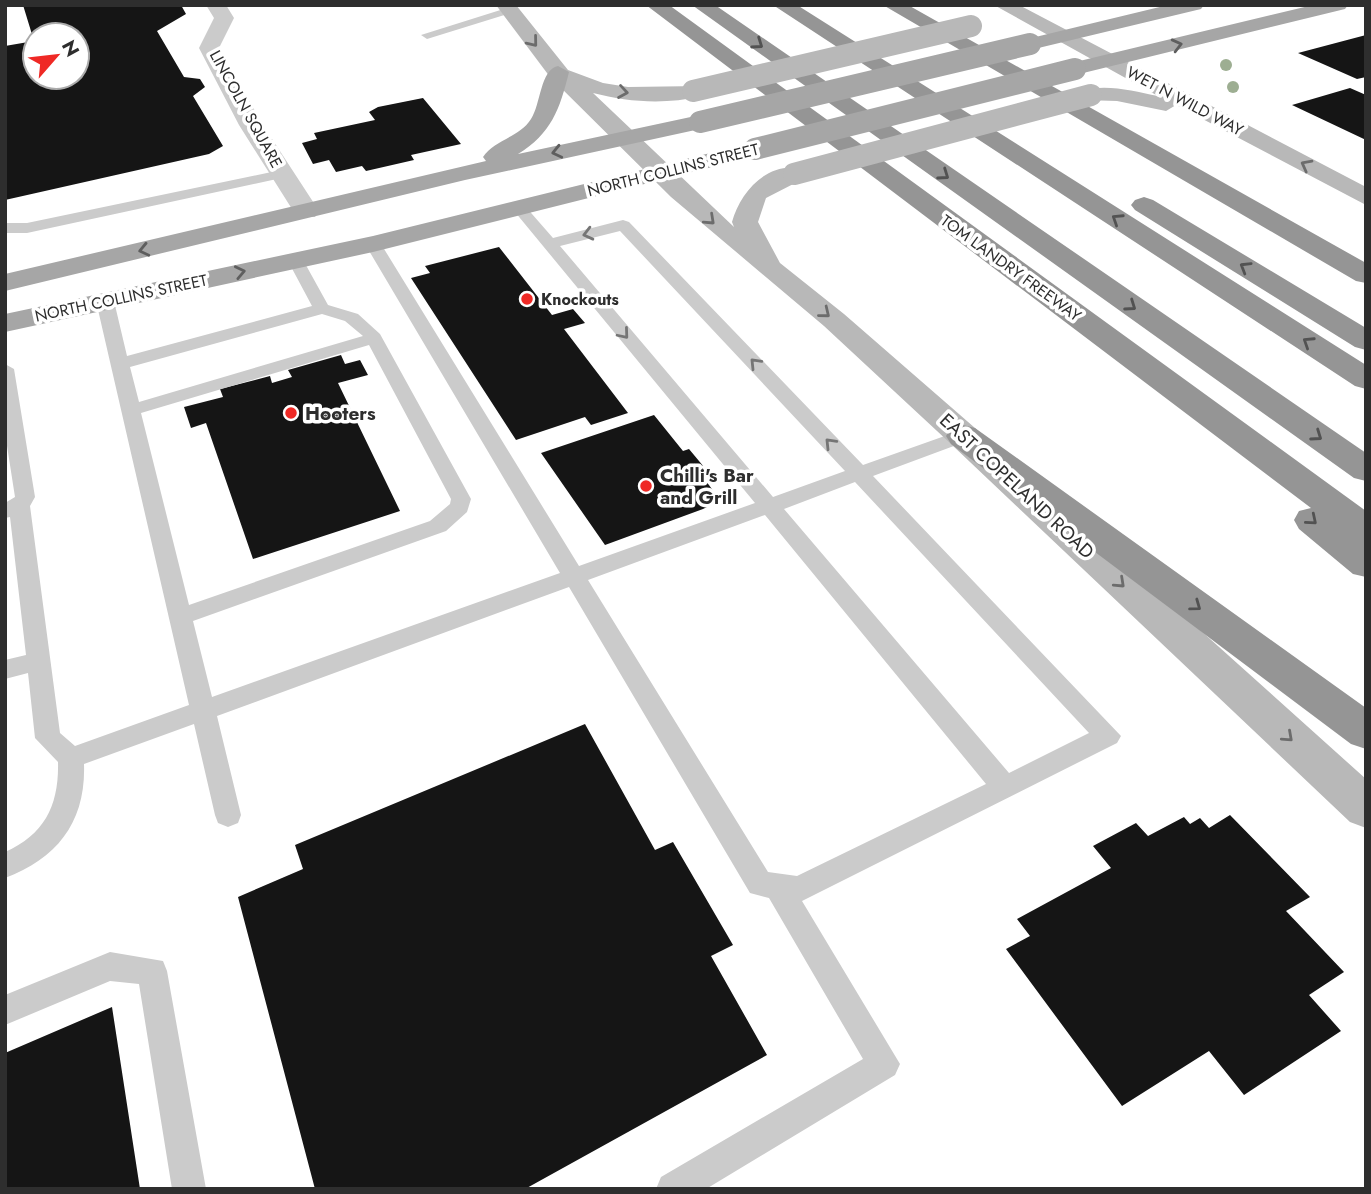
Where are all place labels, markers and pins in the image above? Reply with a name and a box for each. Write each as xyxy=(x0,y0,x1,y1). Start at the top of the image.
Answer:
place label: Knockouts xyxy=(541,288,619,311)
marker: Knockouts xyxy=(519,291,535,307)
place label: Hooters xyxy=(305,400,376,427)
marker: Hooters xyxy=(283,405,299,421)
place label: Chilli's Bar and Grill xyxy=(660,462,754,511)
marker: Chilli's Bar and Grill xyxy=(638,478,654,494)

